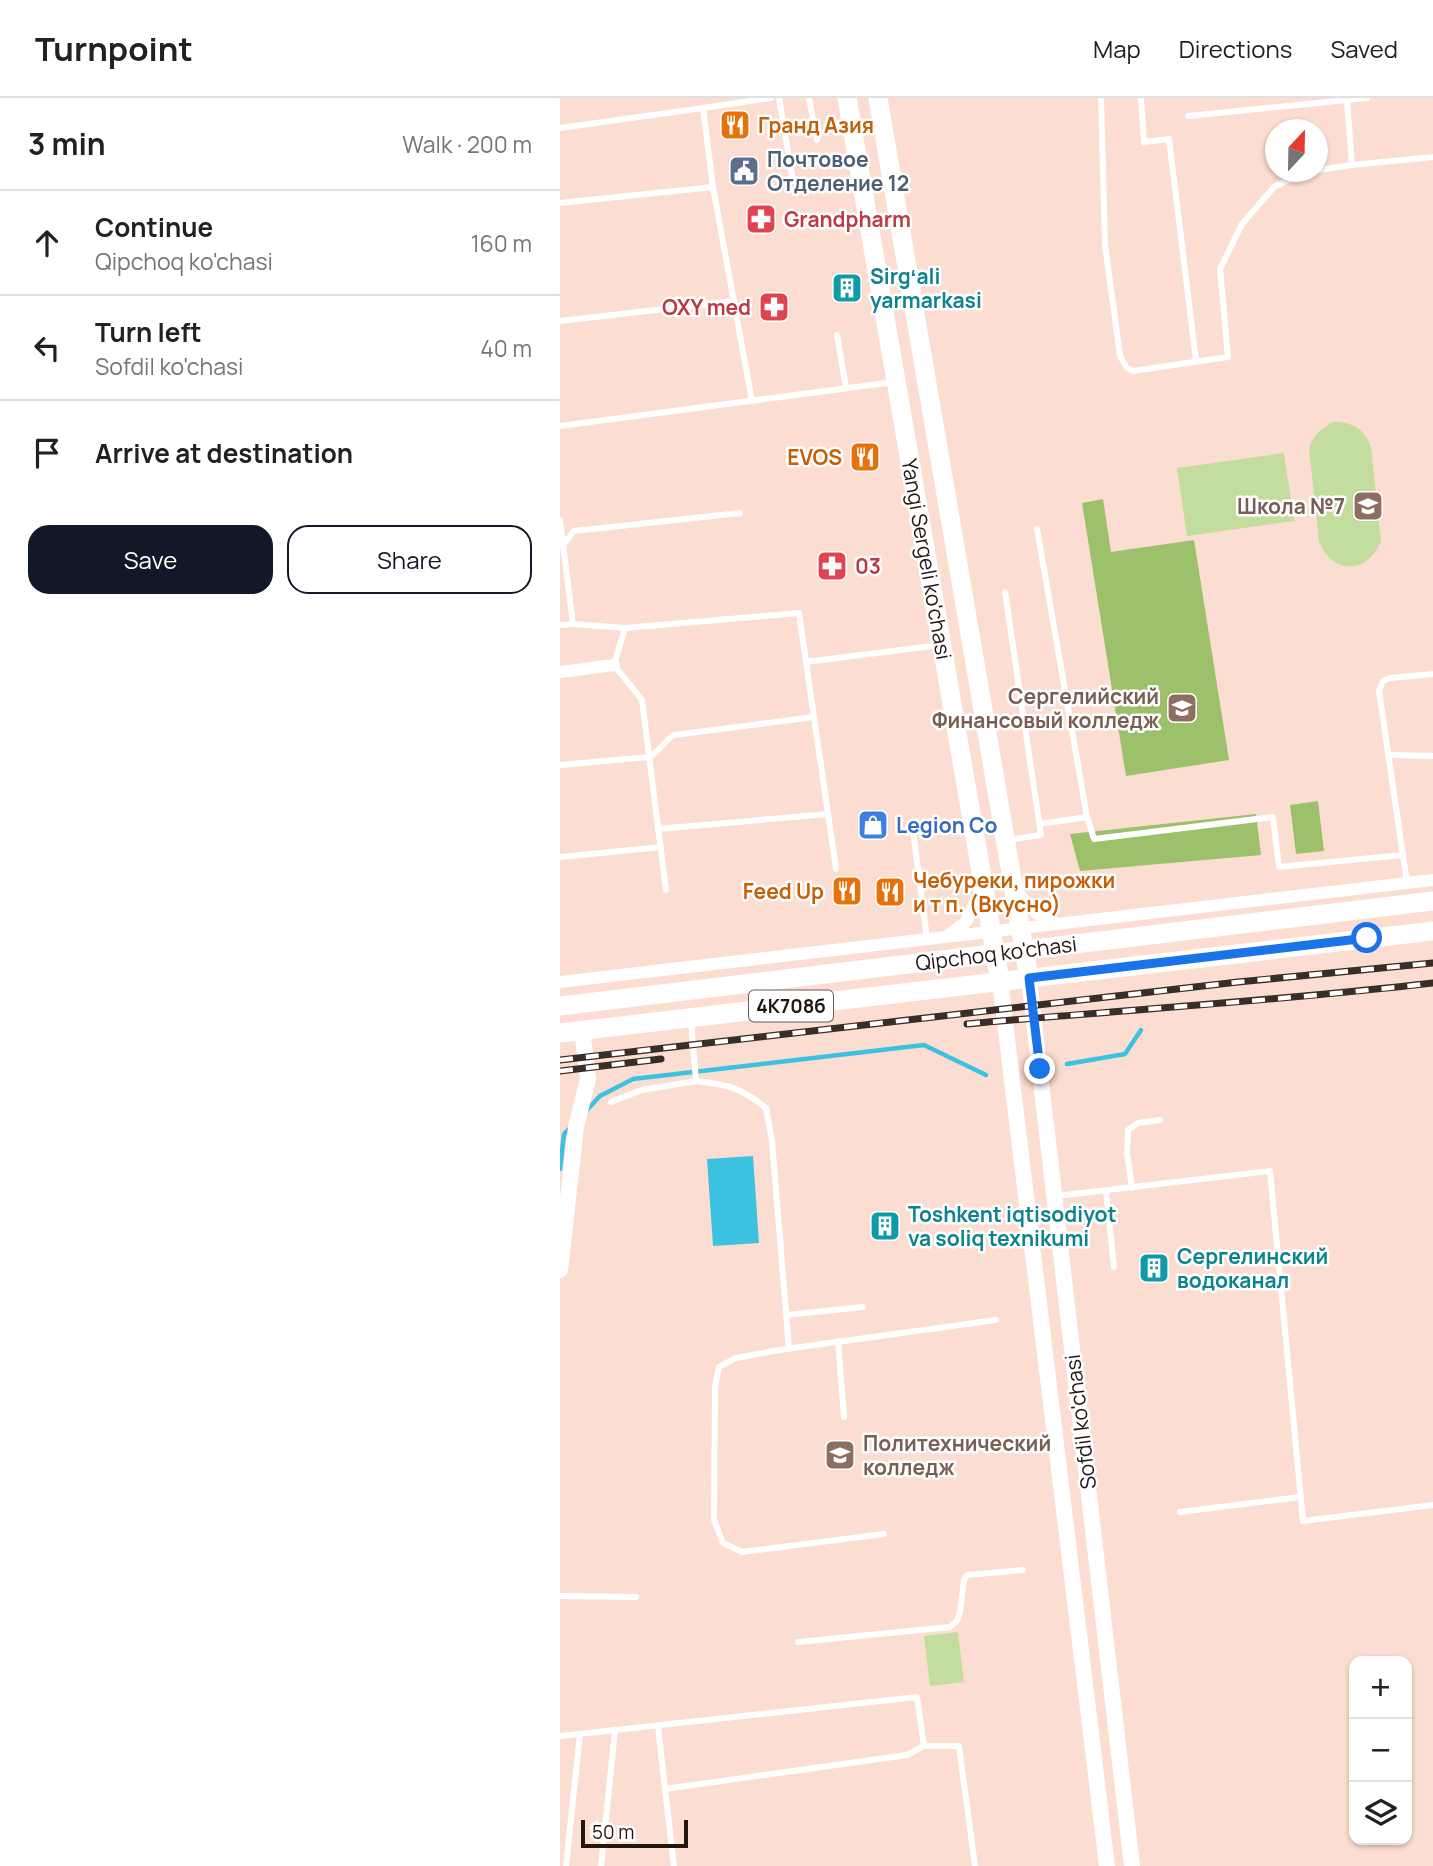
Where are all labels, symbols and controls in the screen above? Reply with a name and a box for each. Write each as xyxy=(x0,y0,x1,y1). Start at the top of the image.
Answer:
text: Turnpoint xyxy=(35,26,193,71)
text: Map xyxy=(1093,32,1141,65)
text: Directions xyxy=(1179,32,1292,65)
text: Saved xyxy=(1330,32,1398,65)
restaurant icon: Гранд Азия xyxy=(718,108,752,142)
place label: Гранд Азия xyxy=(758,111,874,139)
north arrow xyxy=(1265,119,1328,182)
text: 3 min xyxy=(28,123,106,164)
text: Walk · 200 m xyxy=(402,128,532,160)
place label: Почтовое Отделение 12 xyxy=(767,145,909,197)
public building icon: Почтовое Отделение 12 xyxy=(727,154,761,188)
pharmacy icon: Grandpharm xyxy=(744,202,778,236)
place label: Grandpharm xyxy=(784,205,911,233)
text: Continue xyxy=(95,209,213,245)
icon: ahead xyxy=(28,224,66,262)
text: 160 m xyxy=(471,227,532,259)
text: Qipchoq ko'chasi xyxy=(95,245,273,277)
place label: Sirgʻali yarmarkasi xyxy=(870,262,982,314)
building icon: Sirgʻali yarmarkasi xyxy=(830,271,864,305)
pharmacy icon: OXY med xyxy=(757,290,791,324)
place label: OXY med xyxy=(662,293,751,321)
text: Turn left xyxy=(95,314,202,350)
icon: left xyxy=(28,329,66,367)
text: 40 m xyxy=(480,332,532,364)
text: Sofdil ko'chasi xyxy=(95,350,243,382)
icon: arrive xyxy=(28,434,66,472)
text: Arrive at destination xyxy=(95,435,353,471)
restaurant icon: EVOS xyxy=(848,440,882,474)
place label: EVOS xyxy=(787,443,842,471)
street label: Yangi Sergeli ko'chasi xyxy=(896,456,958,662)
school or university icon: Школа №7 xyxy=(1351,489,1385,523)
place label: Школа №7 xyxy=(1237,492,1345,520)
button: Save xyxy=(28,525,273,594)
button: Share xyxy=(287,525,532,594)
pharmacy icon: 03 xyxy=(815,549,849,583)
place label: 03 xyxy=(855,552,881,580)
place label: Сергелийский Финансовый колледж xyxy=(932,682,1159,734)
school or university icon: Сергелийский Финансовый колледж xyxy=(1165,691,1199,725)
shop icon: Legion Co xyxy=(856,808,890,842)
place label: Legion Co xyxy=(896,811,997,839)
place label: Чебуреки, пирожки и т п. (Вкусно) xyxy=(913,866,1115,918)
restaurant icon: Feed Up xyxy=(830,874,864,908)
restaurant icon: Чебуреки, пирожки и т п. (Вкусно) xyxy=(873,875,907,909)
place label: Feed Up xyxy=(743,877,824,905)
route start xyxy=(1351,922,1382,953)
street label: Qipchoq ko'chasi xyxy=(914,929,1078,977)
road number: 4К708б xyxy=(749,991,833,1022)
route end xyxy=(1024,1053,1055,1084)
place label: Toshkent iqtisodiyot va soliq texnikumi xyxy=(908,1200,1117,1252)
building icon: Toshkent iqtisodiyot va soliq texnikumi xyxy=(868,1209,902,1243)
place label: Сергелинский водоканал xyxy=(1177,1242,1328,1294)
building icon: Сергелинский водоканал xyxy=(1137,1251,1171,1285)
street label: Sofdil ko'chasi xyxy=(1058,1353,1102,1491)
place label: Политехнический колледж xyxy=(863,1429,1051,1481)
school or university icon: Политехнический колледж xyxy=(823,1438,857,1472)
map controls xyxy=(1349,1656,1412,1845)
button: + xyxy=(1349,1656,1412,1719)
button: − xyxy=(1349,1719,1412,1782)
button: layers xyxy=(1349,1782,1412,1845)
scale bar xyxy=(581,1817,688,1849)
text: 50 m xyxy=(592,1819,634,1845)

